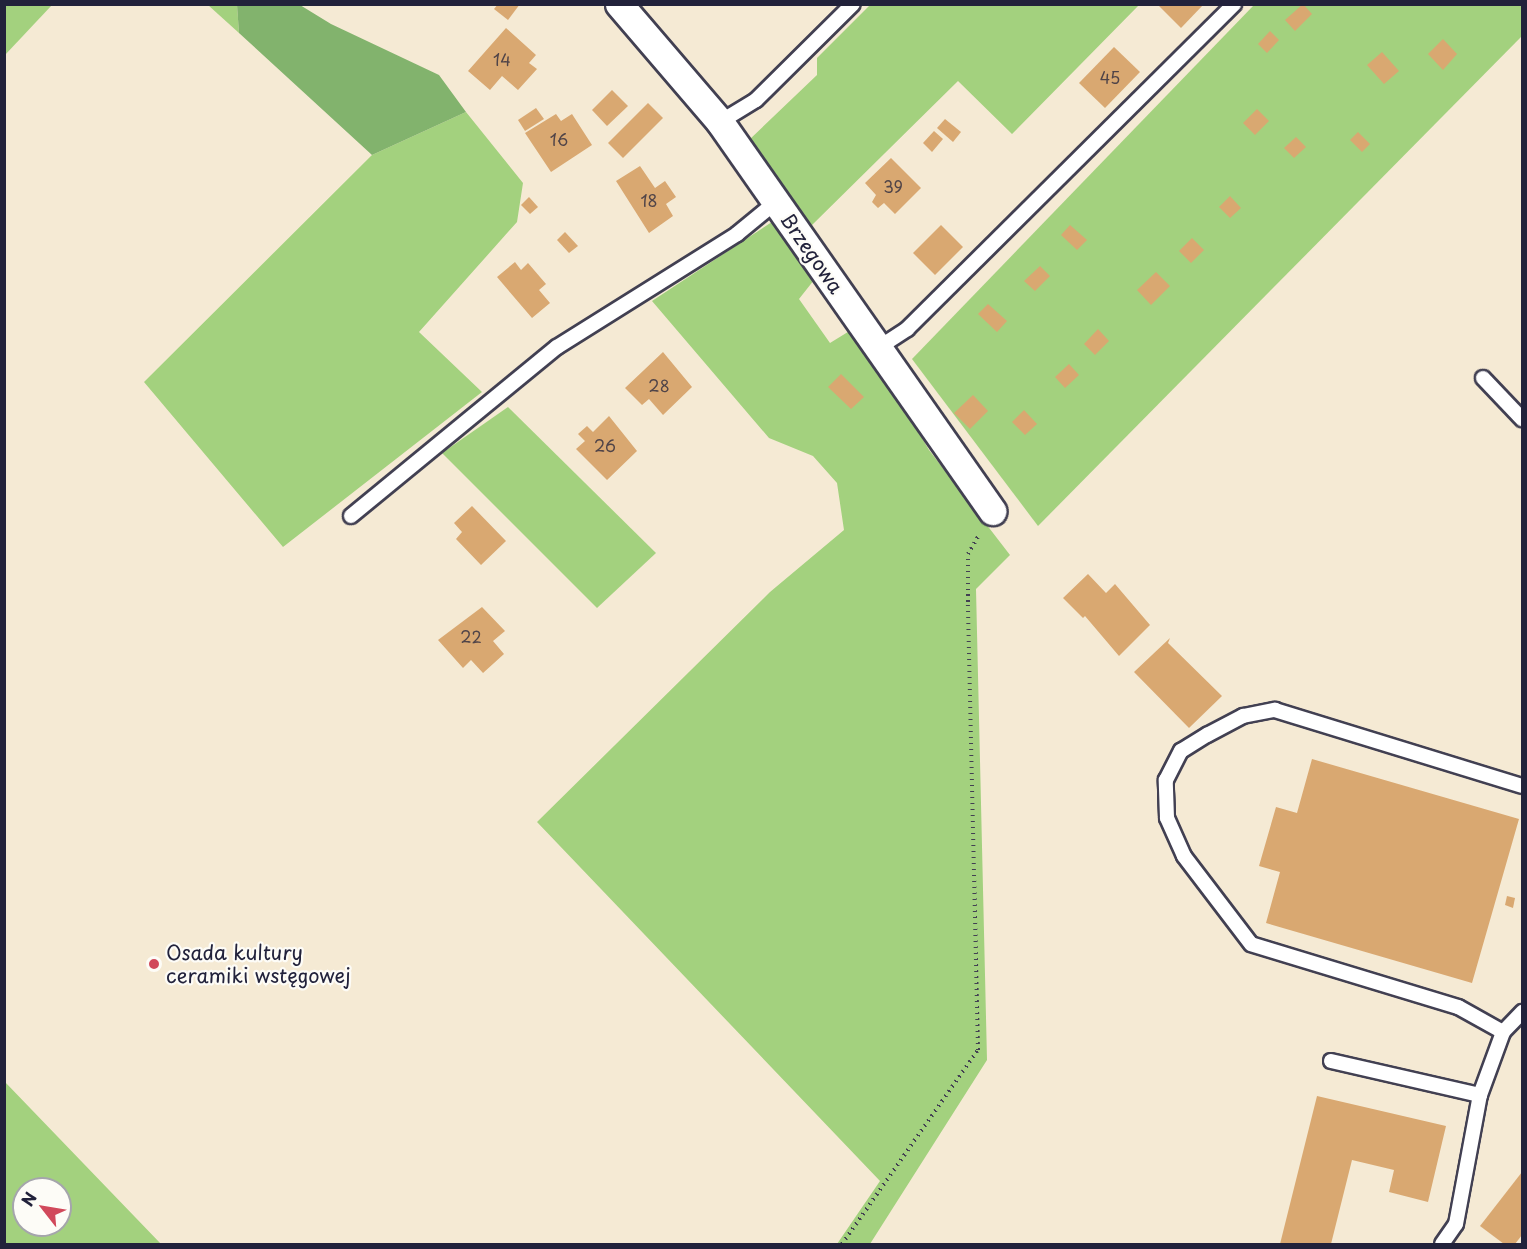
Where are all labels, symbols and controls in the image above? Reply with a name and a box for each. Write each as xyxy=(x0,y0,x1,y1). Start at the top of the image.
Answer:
house number: 14 xyxy=(493,49,511,69)
house number: 45 xyxy=(1100,67,1120,87)
house number: 16 xyxy=(550,129,568,149)
house number: 39 xyxy=(883,176,903,196)
house number: 18 xyxy=(640,190,658,210)
street label: Brzegowa xyxy=(776,208,848,298)
house number: 28 xyxy=(648,375,670,395)
house number: 26 xyxy=(594,435,616,455)
house number: 22 xyxy=(460,626,482,646)
place label: Osada kultury ceramiki wstęgowej xyxy=(166,940,352,987)
marker: Osada kultury ceramiki wstęgowej xyxy=(147,957,161,971)
north arrow xyxy=(12,1177,72,1237)
text: N xyxy=(15,1187,42,1210)

